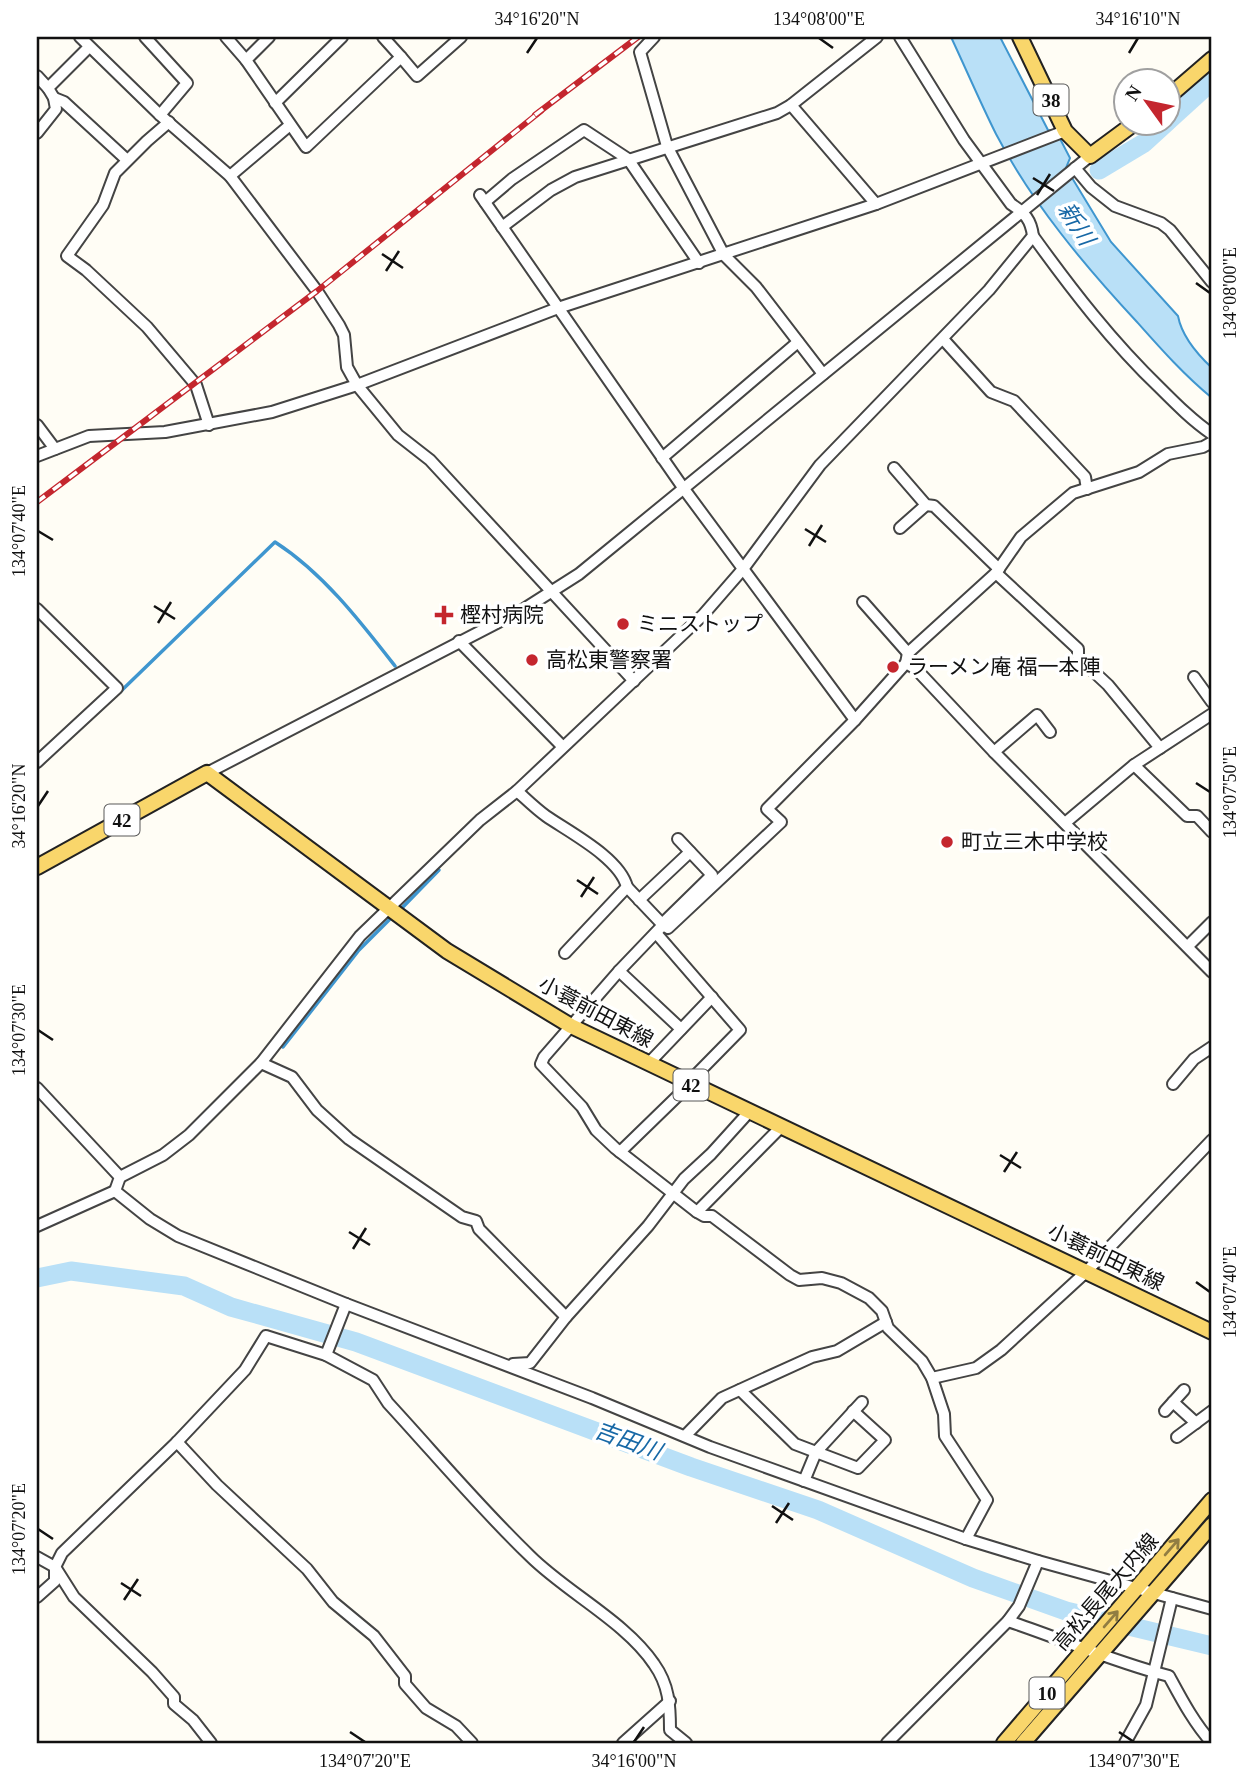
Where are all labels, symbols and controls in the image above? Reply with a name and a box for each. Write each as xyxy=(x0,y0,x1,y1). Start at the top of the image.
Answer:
text: 34°16'20"N xyxy=(495,9,579,29)
text: 134°08'00"E xyxy=(773,9,865,29)
text: 34°16'10"N xyxy=(1096,9,1180,29)
north arrow xyxy=(1112,66,1182,136)
text: N xyxy=(1121,81,1146,104)
road number: 38 xyxy=(1034,85,1068,116)
water label: 新川 xyxy=(1053,198,1101,253)
text: 134°08'00"E xyxy=(1220,247,1240,339)
text: 134°07'40"E xyxy=(9,485,29,577)
place label: 樫村病院 xyxy=(460,603,544,627)
marker: 樫村病院 xyxy=(434,605,454,625)
place label: ミニストップ xyxy=(637,612,763,636)
marker: ミニストップ xyxy=(615,616,631,632)
place label: 高松東警察署 xyxy=(546,648,672,672)
marker: 高松東警察署 xyxy=(524,652,540,668)
place label: ラーメン庵 福一本陣 xyxy=(907,655,1100,679)
marker: ラーメン庵 福一本陣 xyxy=(885,659,901,675)
text: 134°07'50"E xyxy=(1220,746,1240,838)
text: 34°16'20"N xyxy=(9,764,29,848)
road number: 42 xyxy=(104,804,140,835)
place label: 町立三木中学校 xyxy=(961,830,1108,854)
marker: 町立三木中学校 xyxy=(939,834,955,850)
street label: 小蓑前田東線 xyxy=(535,972,657,1052)
text: 134°07'30"E xyxy=(9,984,29,1076)
road number: 42 xyxy=(674,1070,708,1100)
street label: 小蓑前田東線 xyxy=(1044,1219,1168,1295)
text: 134°07'40"E xyxy=(1220,1246,1240,1338)
water label: 吉田川 xyxy=(591,1417,668,1466)
text: 134°07'20"E xyxy=(9,1483,29,1575)
street label: 高松長尾大内線 xyxy=(1049,1529,1163,1655)
one-way arrow xyxy=(1164,1539,1180,1557)
one-way arrow xyxy=(1103,1610,1119,1628)
road number: 10 xyxy=(1030,1678,1064,1708)
text: 134°07'20"E xyxy=(319,1751,411,1771)
text: 34°16'00"N xyxy=(592,1751,676,1771)
text: 134°07'30"E xyxy=(1088,1751,1180,1771)

